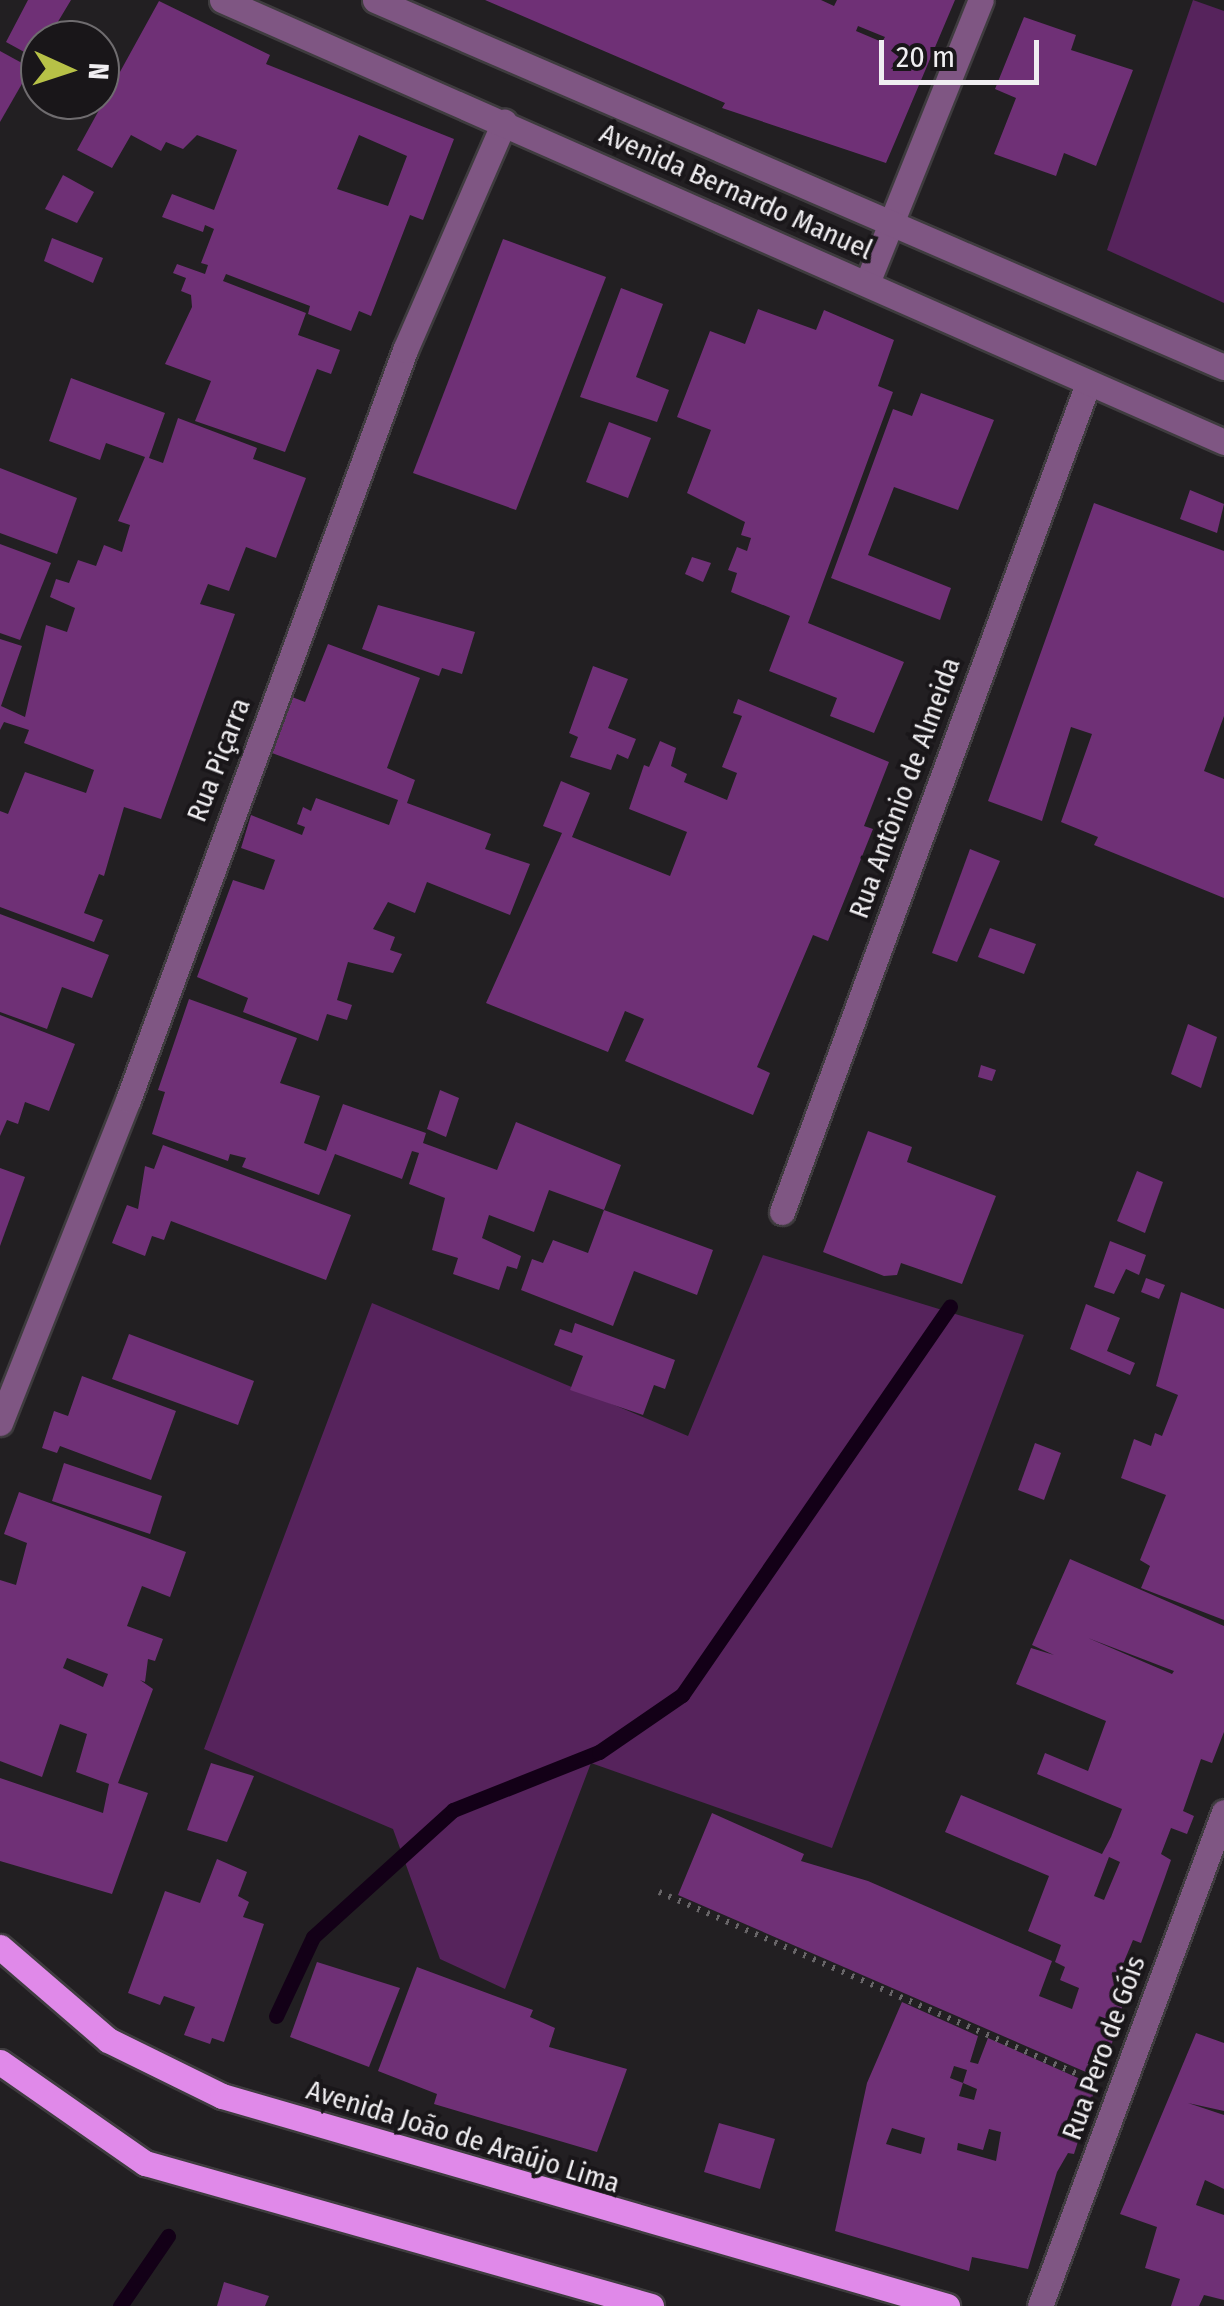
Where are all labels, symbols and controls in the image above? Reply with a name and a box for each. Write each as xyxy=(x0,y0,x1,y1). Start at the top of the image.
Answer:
north arrow xyxy=(20,20,120,120)
scale bar xyxy=(884,20,1044,82)
text: 20 m xyxy=(896,39,955,75)
text: N xyxy=(82,62,115,81)
street label: Avenida Bernardo Manuel xyxy=(594,117,878,267)
street label: Rua Antônio de Almeida xyxy=(842,653,968,923)
street label: Rua Piçarra xyxy=(180,693,258,827)
street label: Rua Pero de Góis xyxy=(1055,1951,1153,2145)
street label: Avenida João de Araújo Lima xyxy=(302,2073,624,2201)

